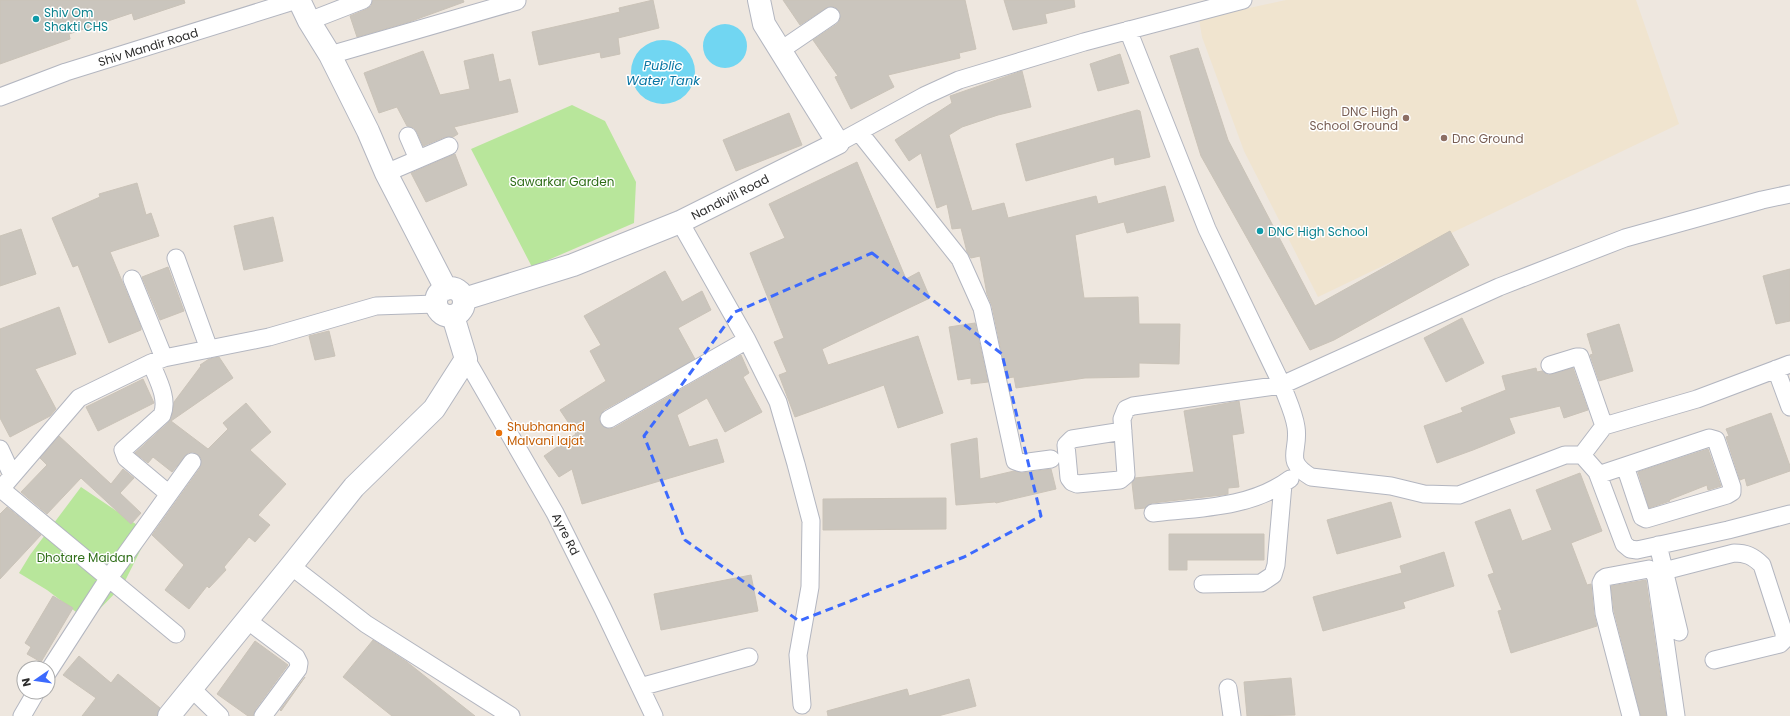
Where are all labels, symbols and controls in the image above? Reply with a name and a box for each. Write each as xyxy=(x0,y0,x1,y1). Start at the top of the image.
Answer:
place label: Shiv Om Shakti CHS xyxy=(44,4,108,35)
marker: Shiv Om Shakti CHS xyxy=(31,14,41,24)
street label: Shiv Mandir Road xyxy=(96,24,200,70)
water label: Public Water Tank xyxy=(626,56,701,90)
place label: DNC High School Ground xyxy=(1310,103,1398,134)
marker: DNC High School Ground xyxy=(1401,113,1411,123)
place label: Dnc Ground xyxy=(1452,130,1524,147)
marker: Dnc Ground xyxy=(1439,133,1449,143)
street label: Nandivili Road xyxy=(688,170,772,224)
park label: Sawarkar Garden xyxy=(510,173,614,190)
place label: DNC High School xyxy=(1268,223,1368,240)
marker: DNC High School xyxy=(1255,226,1265,236)
place label: Shubhanand Malvani lajat xyxy=(507,418,585,449)
marker: Shubhanand Malvani lajat xyxy=(494,428,504,438)
street label: Ayre Rd xyxy=(548,510,584,558)
park label: Dhotare Maidan xyxy=(37,549,133,566)
north arrow xyxy=(16,660,56,700)
text: N xyxy=(18,676,35,688)

